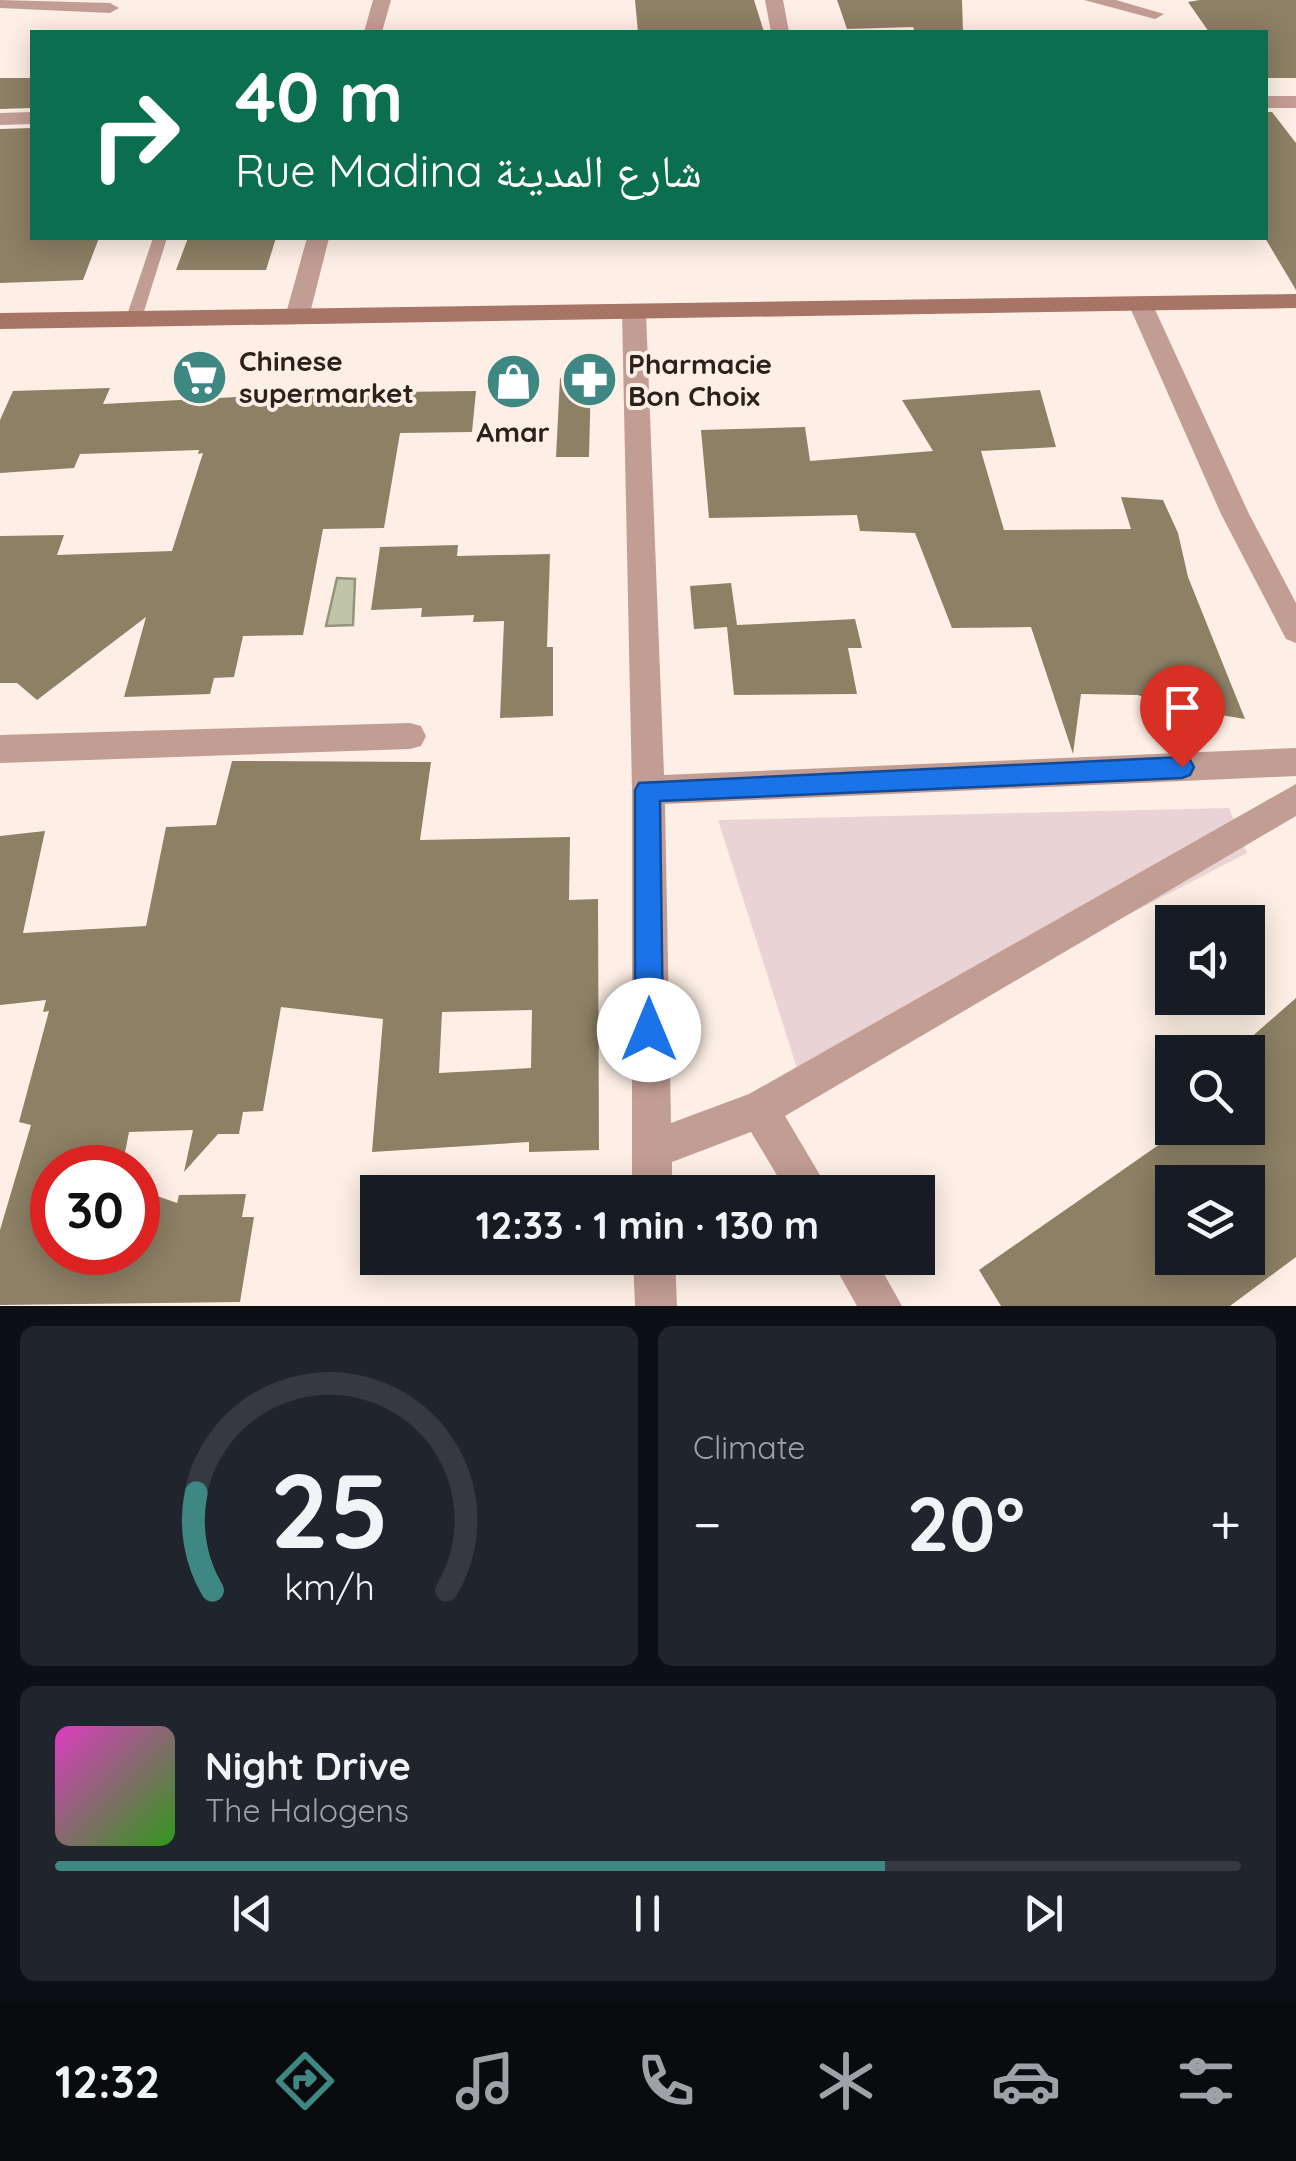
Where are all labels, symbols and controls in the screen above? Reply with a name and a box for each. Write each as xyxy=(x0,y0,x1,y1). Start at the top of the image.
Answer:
text: 40 m xyxy=(235,52,403,140)
icon: right xyxy=(70,70,200,200)
text: Rue Madina شارع المدينة xyxy=(235,142,702,198)
place label: Chinese supermarket xyxy=(239,343,414,410)
place label: Pharmacie Bon Choix xyxy=(628,346,772,413)
supermarket icon: Chinese supermarket xyxy=(170,347,230,407)
pharmacy icon: Pharmacie Bon Choix xyxy=(559,350,619,410)
shop icon: Amar xyxy=(483,351,543,411)
place label: Amar xyxy=(476,414,550,449)
pin xyxy=(1140,665,1225,768)
icon: arrive xyxy=(1155,680,1210,735)
map controls xyxy=(1155,905,1265,1275)
button: sound xyxy=(1155,905,1265,1015)
position arrow xyxy=(597,978,701,1082)
button: search xyxy=(1155,1035,1265,1145)
speed limit sign: 30 xyxy=(30,1145,160,1275)
button: layers xyxy=(1155,1165,1265,1275)
text: 12:33 · 1 min · 130 m xyxy=(476,1201,819,1249)
text: Climate xyxy=(693,1427,805,1467)
text: 25 xyxy=(269,1444,389,1574)
text: 20° xyxy=(907,1476,1025,1570)
text: − xyxy=(693,1489,722,1558)
text: + xyxy=(1210,1489,1241,1558)
text: km/h xyxy=(284,1564,374,1609)
text: Night Drive xyxy=(205,1742,411,1790)
text: The Halogens xyxy=(205,1790,409,1830)
icon: previous xyxy=(225,1886,280,1941)
icon: pause xyxy=(620,1886,675,1941)
icon: next xyxy=(1016,1886,1071,1941)
icon: directions xyxy=(270,2046,340,2116)
icon: music xyxy=(450,2046,520,2116)
icon: phone xyxy=(631,2046,701,2116)
icon: climate xyxy=(811,2046,881,2116)
icon: car xyxy=(991,2046,1061,2116)
icon: filters xyxy=(1171,2046,1241,2116)
text: 12:32 xyxy=(55,2053,160,2109)

